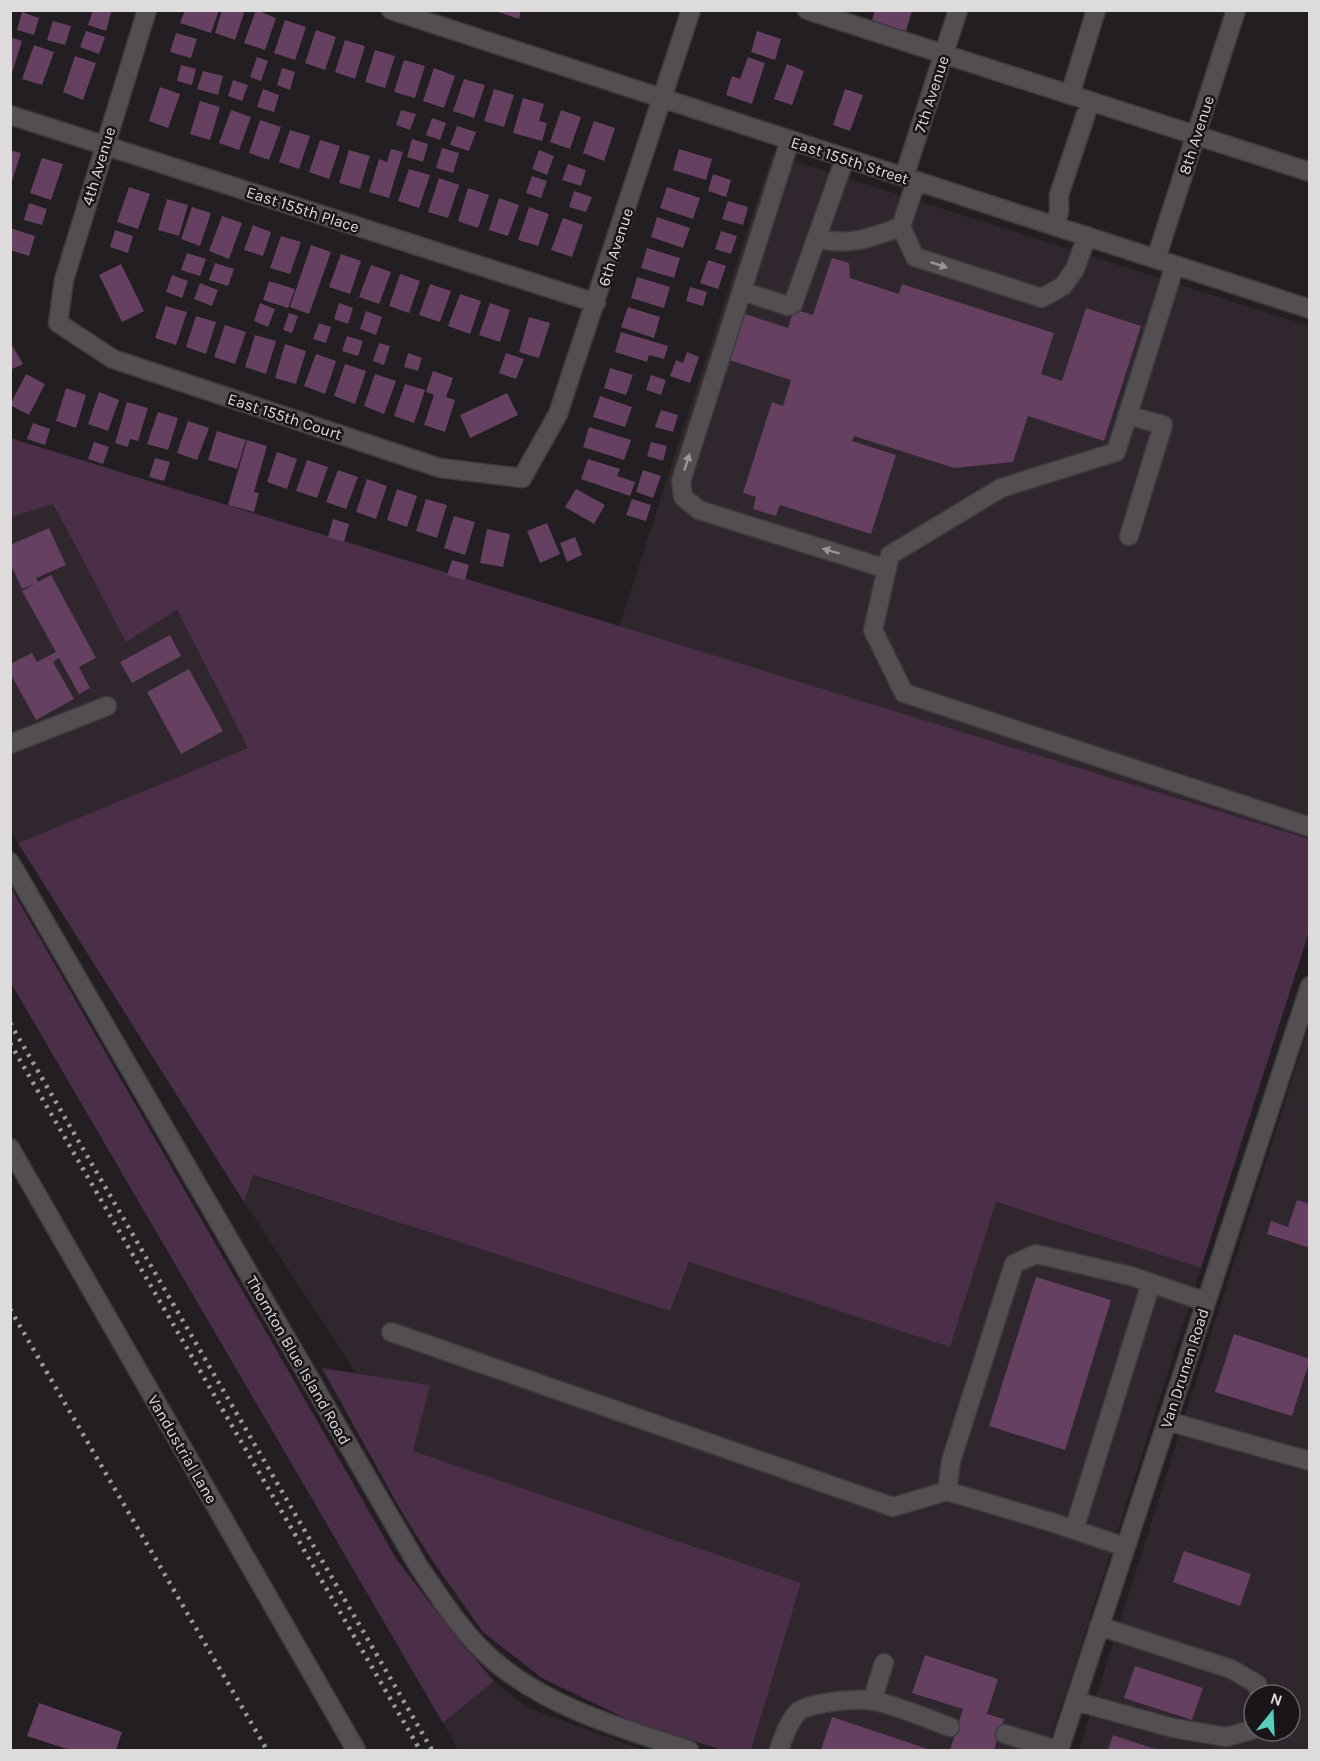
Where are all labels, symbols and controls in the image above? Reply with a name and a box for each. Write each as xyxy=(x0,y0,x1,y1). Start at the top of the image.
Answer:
street label: 7th Avenue xyxy=(910,53,953,135)
street label: 8th Avenue xyxy=(1175,93,1218,177)
street label: 4th Avenue xyxy=(78,125,119,208)
street label: East 155th Street xyxy=(789,132,911,188)
street label: East 155th Place xyxy=(244,182,362,237)
street label: 6th Avenue xyxy=(594,206,637,289)
one-way arrow xyxy=(930,261,948,270)
street label: East 155th Court xyxy=(225,389,344,444)
one-way arrow xyxy=(683,453,692,471)
one-way arrow xyxy=(822,546,840,555)
street label: Thornton Blue Island Road xyxy=(242,1272,355,1448)
street label: Van Drunen Road xyxy=(1156,1306,1213,1431)
street label: Vandustrial Lane xyxy=(144,1392,221,1507)
north arrow xyxy=(1242,1683,1302,1743)
text: N xyxy=(1268,1688,1285,1710)

